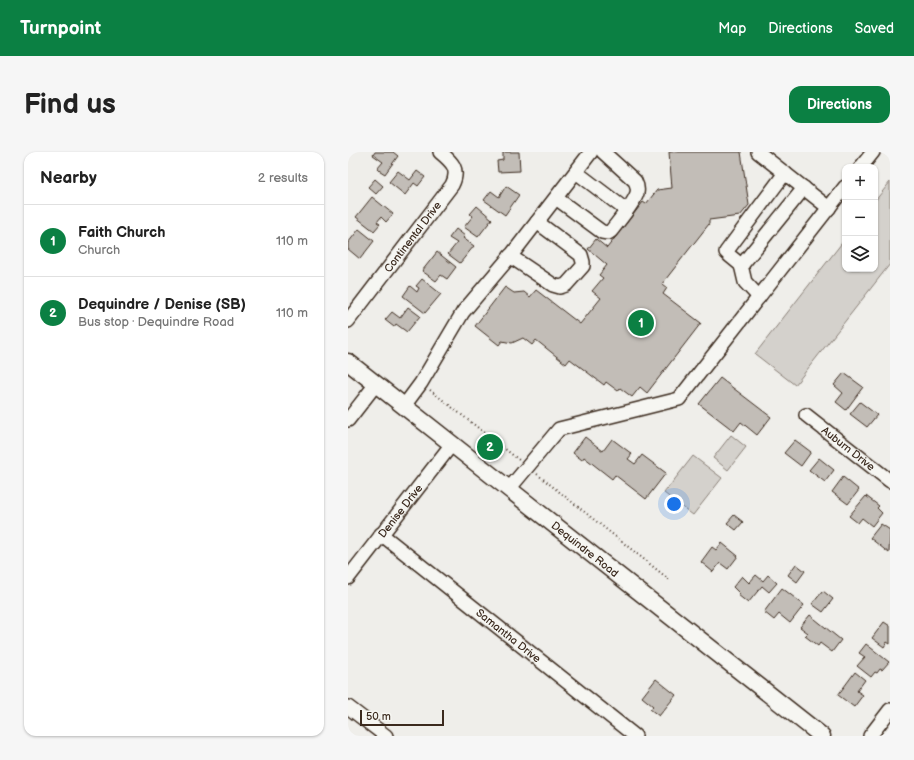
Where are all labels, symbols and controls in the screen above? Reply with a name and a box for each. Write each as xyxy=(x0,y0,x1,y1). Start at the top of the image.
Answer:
text: Turnpoint xyxy=(20,17,101,40)
text: Map xyxy=(718,20,746,37)
text: Directions xyxy=(768,20,833,37)
text: Saved xyxy=(855,20,894,37)
button: Directions xyxy=(789,86,890,123)
text: Find us xyxy=(24,88,116,121)
map controls xyxy=(842,164,878,272)
button: + xyxy=(842,164,878,200)
text: Nearby xyxy=(40,168,97,188)
text: 2 results xyxy=(258,170,308,186)
street label: Continental Drive xyxy=(382,199,444,275)
button: − xyxy=(842,200,878,236)
text: Faith Church xyxy=(78,223,165,242)
text: 1 xyxy=(50,233,56,249)
text: 110 m xyxy=(276,233,308,249)
button: layers xyxy=(842,236,878,272)
text: Church xyxy=(78,242,120,258)
text: Dequindre / Denise (SB) xyxy=(78,295,246,314)
text: 2 xyxy=(49,305,57,321)
text: 110 m xyxy=(276,305,308,321)
pin: 1 xyxy=(628,308,654,338)
text: Bus stop · Dequindre Road xyxy=(78,314,234,330)
street label: Auburn Drive xyxy=(819,424,878,474)
pin: 2 xyxy=(477,432,503,462)
street label: Denise Drive xyxy=(376,481,426,540)
your location xyxy=(664,494,684,514)
street label: Dequindre Road xyxy=(549,519,621,580)
street label: Samantha Drive xyxy=(473,606,544,666)
scale bar xyxy=(360,708,444,727)
text: 50 m xyxy=(366,710,391,723)

